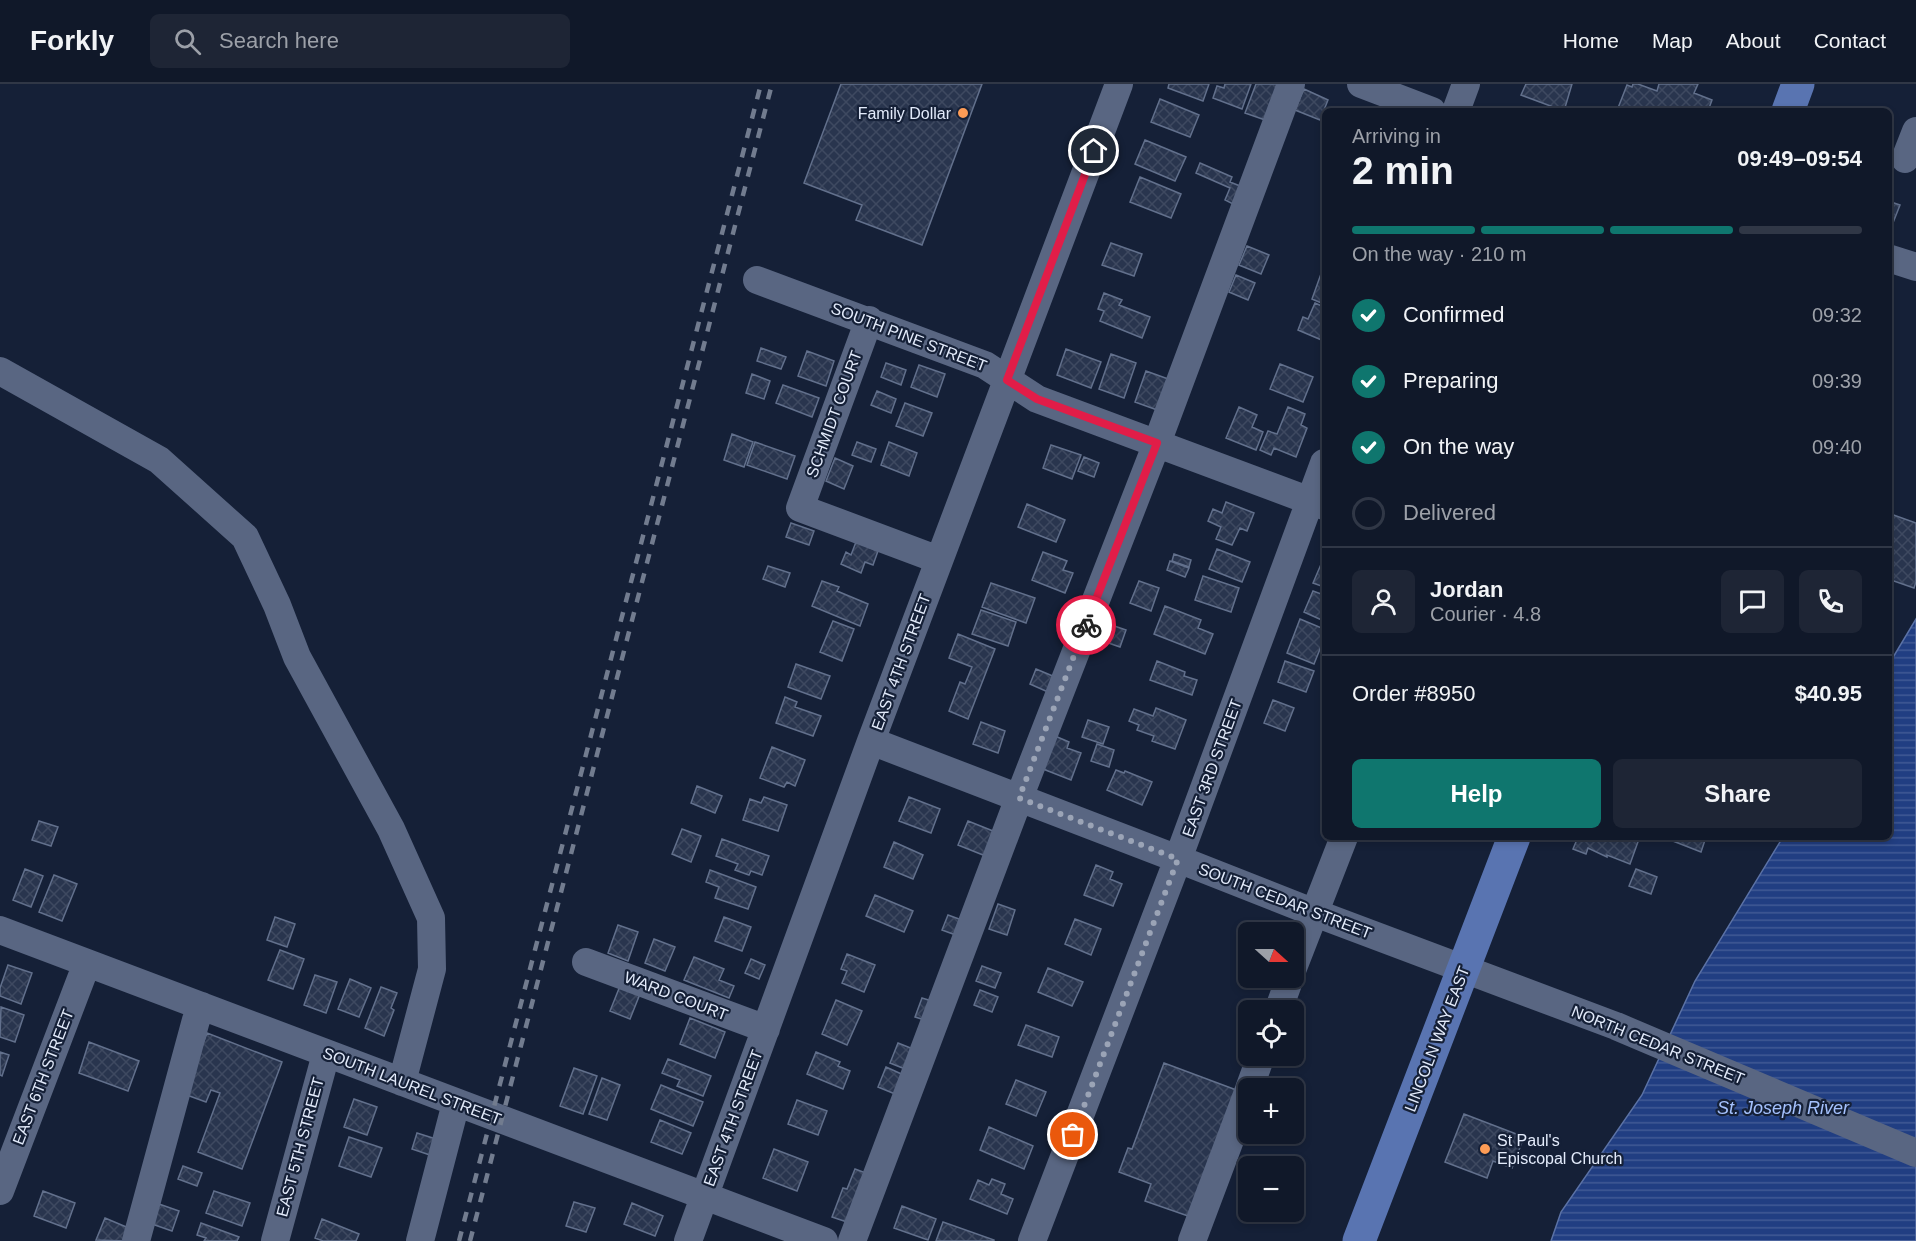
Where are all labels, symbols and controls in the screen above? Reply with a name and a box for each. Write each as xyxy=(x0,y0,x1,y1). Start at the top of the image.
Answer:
search box xyxy=(150,14,570,68)
text: Forkly xyxy=(30,25,114,56)
icon: search xyxy=(171,25,204,58)
text: Search here xyxy=(219,28,339,53)
text: Home xyxy=(1563,29,1619,52)
text: Map xyxy=(1652,29,1693,52)
text: About xyxy=(1726,29,1781,52)
text: Contact xyxy=(1814,29,1886,52)
place label: Family Dollar xyxy=(858,105,952,122)
marker: Family Dollar xyxy=(956,106,970,120)
pin xyxy=(1068,125,1119,176)
text: Arriving in xyxy=(1352,125,1441,147)
icon: home xyxy=(1077,134,1110,167)
text: 09:49–09:54 xyxy=(1737,146,1862,171)
text: 2 min xyxy=(1352,149,1454,192)
text: On the way · 210 m xyxy=(1352,243,1527,265)
street label: SOUTH PINE STREET xyxy=(829,299,989,375)
icon: check xyxy=(1352,299,1385,332)
text: Confirmed xyxy=(1403,302,1504,327)
text: 09:32 xyxy=(1812,304,1862,326)
street label: SCHMIDT COURT xyxy=(803,348,865,480)
icon: check xyxy=(1352,365,1385,398)
text: Preparing xyxy=(1403,368,1498,393)
text: 09:39 xyxy=(1812,370,1862,392)
icon: check xyxy=(1352,431,1385,464)
text: On the way xyxy=(1403,434,1514,459)
text: 09:40 xyxy=(1812,436,1862,458)
text: Delivered xyxy=(1403,500,1496,525)
button: person xyxy=(1352,570,1415,633)
button: chat xyxy=(1721,570,1784,633)
button: phone xyxy=(1799,570,1862,633)
text: Jordan xyxy=(1430,577,1503,602)
street label: EAST 4TH STREET xyxy=(868,591,934,732)
courier xyxy=(1056,595,1116,655)
text: Courier · 4.8 xyxy=(1430,603,1541,625)
icon: bike xyxy=(1070,609,1103,642)
text: Order #8950 xyxy=(1352,681,1476,706)
text: $40.95 xyxy=(1795,681,1862,706)
street label: EAST 3RD STREET xyxy=(1179,697,1245,839)
button: Help xyxy=(1352,759,1601,828)
button: Share xyxy=(1613,759,1862,828)
street label: SOUTH CEDAR STREET xyxy=(1196,860,1374,942)
north arrow xyxy=(1238,922,1304,988)
map controls xyxy=(1238,922,1304,1222)
street label: LINCOLN WAY EAST xyxy=(1401,964,1473,1114)
street label: WARD COURT xyxy=(622,968,730,1024)
button: locate xyxy=(1238,1000,1304,1066)
street label: NORTH CEDAR STREET xyxy=(1569,1003,1747,1088)
street label: EAST 6TH STREET xyxy=(9,1007,77,1147)
street label: SOUTH LAUREL STREET xyxy=(320,1044,504,1128)
street label: EAST 4TH STREET xyxy=(700,1047,766,1188)
street label: EAST 5TH STREET xyxy=(273,1075,327,1219)
button: + xyxy=(1238,1078,1304,1144)
water label: St. Joseph River xyxy=(1717,1098,1850,1118)
pin xyxy=(1047,1109,1098,1160)
icon: bag xyxy=(1056,1118,1089,1151)
place label: St Paul's Episcopal Church xyxy=(1497,1132,1622,1167)
marker: St Paul's Episcopal Church xyxy=(1478,1142,1492,1156)
button: − xyxy=(1238,1156,1304,1222)

